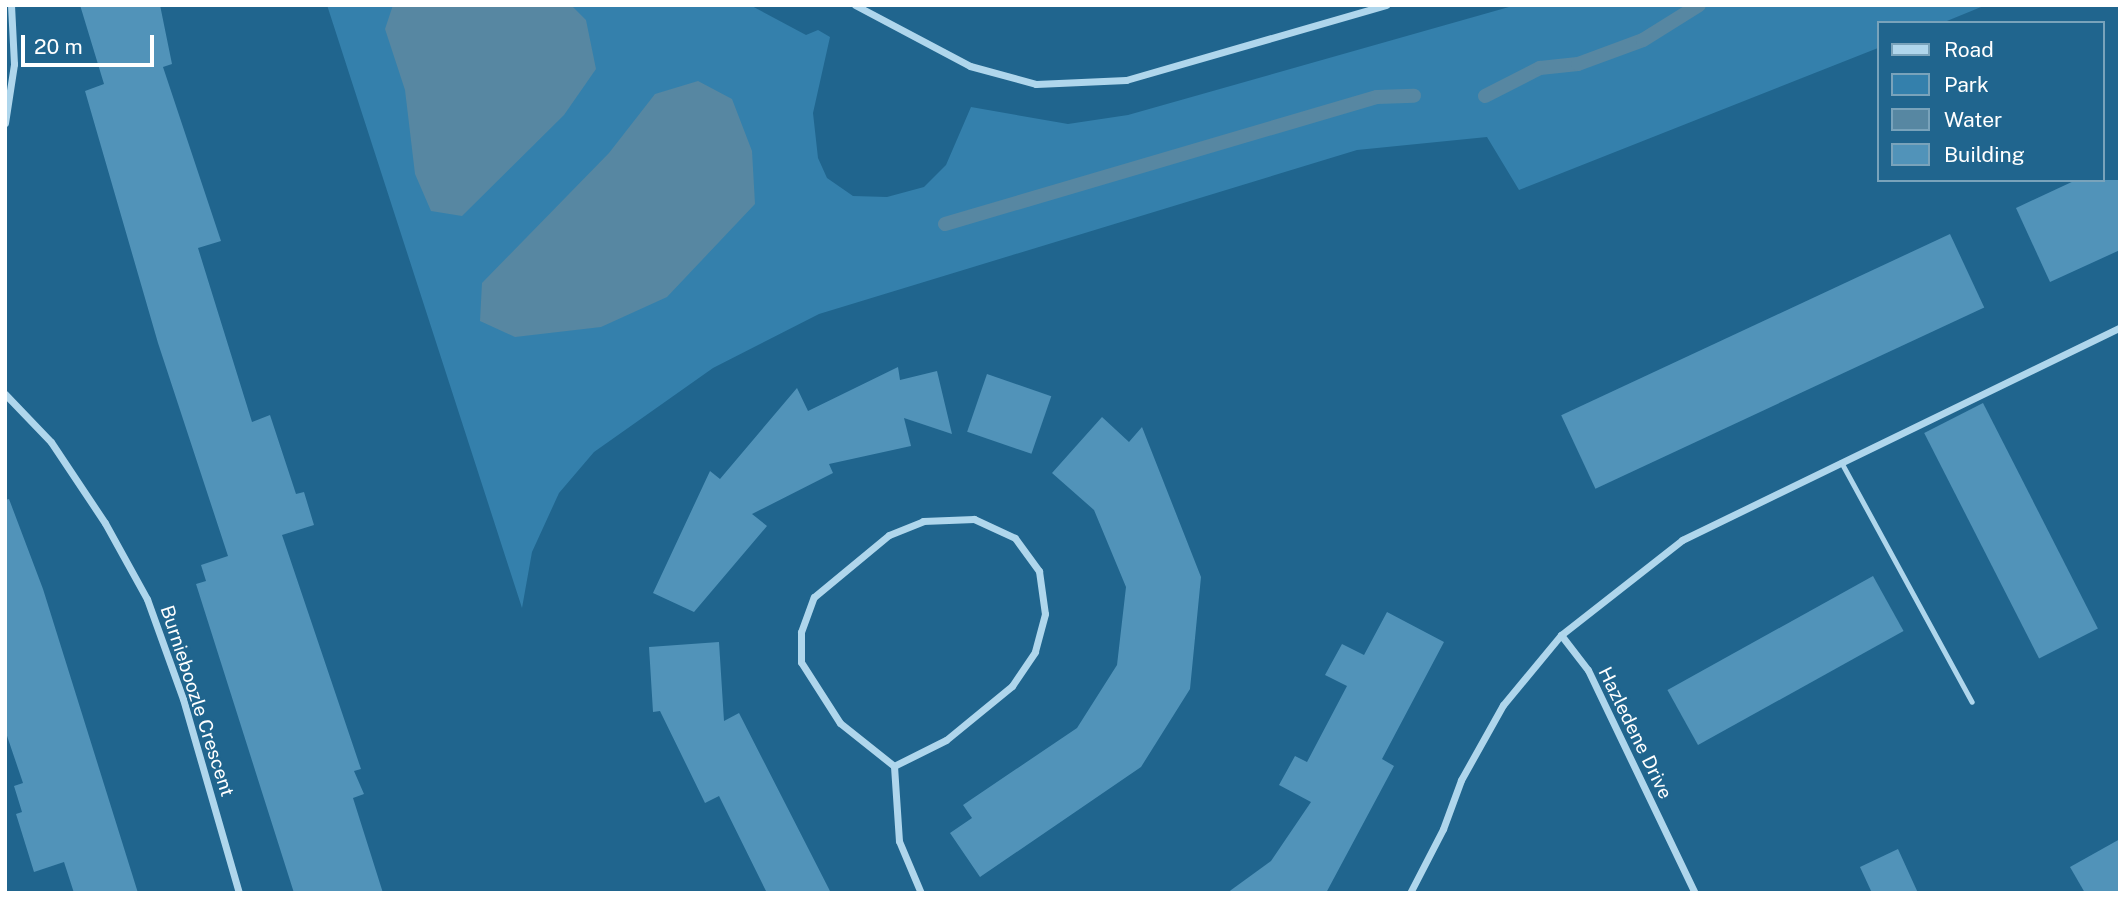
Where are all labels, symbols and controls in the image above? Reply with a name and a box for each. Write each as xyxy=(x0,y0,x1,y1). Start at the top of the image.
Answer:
scale bar xyxy=(24,21,158,65)
legend xyxy=(1876,21,2104,182)
text: 20 m xyxy=(34,34,83,59)
text: Road xyxy=(1944,37,1994,62)
text: Park xyxy=(1944,72,1989,97)
text: Water xyxy=(1944,107,2002,132)
text: Building xyxy=(1944,142,2025,167)
street label: Burnieboozle Crescent xyxy=(155,602,239,800)
street label: Hazledene Drive xyxy=(1593,663,1677,803)

